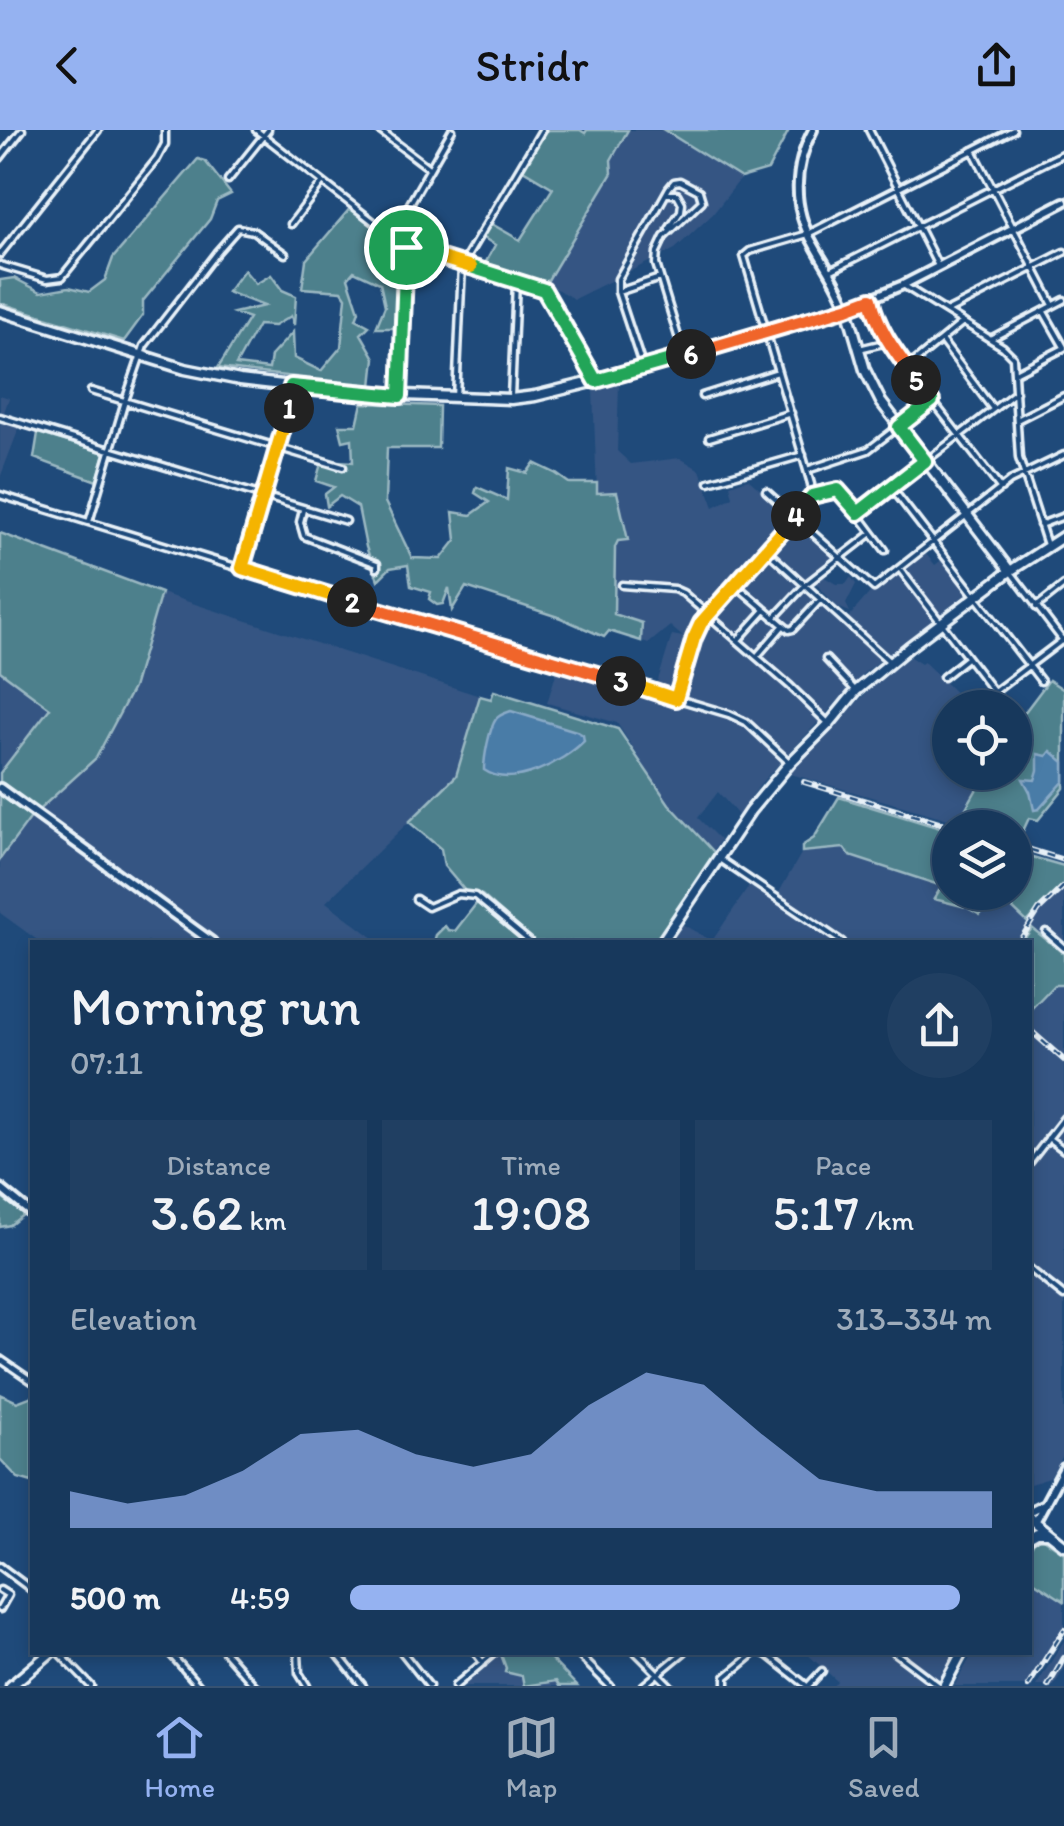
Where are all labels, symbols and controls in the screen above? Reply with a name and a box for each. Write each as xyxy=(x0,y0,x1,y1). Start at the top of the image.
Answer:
icon: back xyxy=(40,38,95,93)
text: Stridr xyxy=(475,38,589,92)
icon: share xyxy=(969,38,1024,93)
pin xyxy=(364,205,449,290)
icon: arrive xyxy=(379,220,434,275)
pin: 6 xyxy=(666,329,716,379)
text: 6 xyxy=(684,337,698,371)
pin: 5 xyxy=(891,355,941,405)
text: 5 xyxy=(909,363,923,397)
pin: 1 xyxy=(264,383,314,433)
text: 1 xyxy=(283,391,296,425)
pin: 4 xyxy=(771,491,821,541)
text: 4 xyxy=(788,499,804,533)
pin: 2 xyxy=(327,577,377,627)
text: 2 xyxy=(345,585,359,619)
pin: 3 xyxy=(596,656,646,706)
text: 3 xyxy=(613,664,629,698)
map controls xyxy=(932,690,1032,910)
button: locate xyxy=(932,690,1032,790)
button: layers xyxy=(932,810,1032,910)
text: Morning run xyxy=(70,973,361,1039)
button: share xyxy=(887,973,992,1078)
text: 07:11 xyxy=(70,1044,143,1082)
text: Distance xyxy=(166,1148,271,1182)
text: Time xyxy=(501,1148,561,1182)
text: Pace xyxy=(815,1148,871,1182)
text: 3.62 xyxy=(151,1182,243,1243)
text: 19:08 xyxy=(471,1182,591,1243)
text: 5:17 xyxy=(773,1182,859,1243)
text: km xyxy=(243,1203,286,1237)
text: /km xyxy=(859,1203,914,1237)
text: Elevation xyxy=(70,1300,197,1338)
text: 313–334 m xyxy=(836,1300,992,1338)
text: 500 m xyxy=(70,1579,160,1617)
text: 4:59 xyxy=(230,1579,291,1617)
tab: Home xyxy=(145,1710,215,1804)
tab: Map xyxy=(504,1710,559,1804)
tab: Saved xyxy=(848,1710,920,1804)

